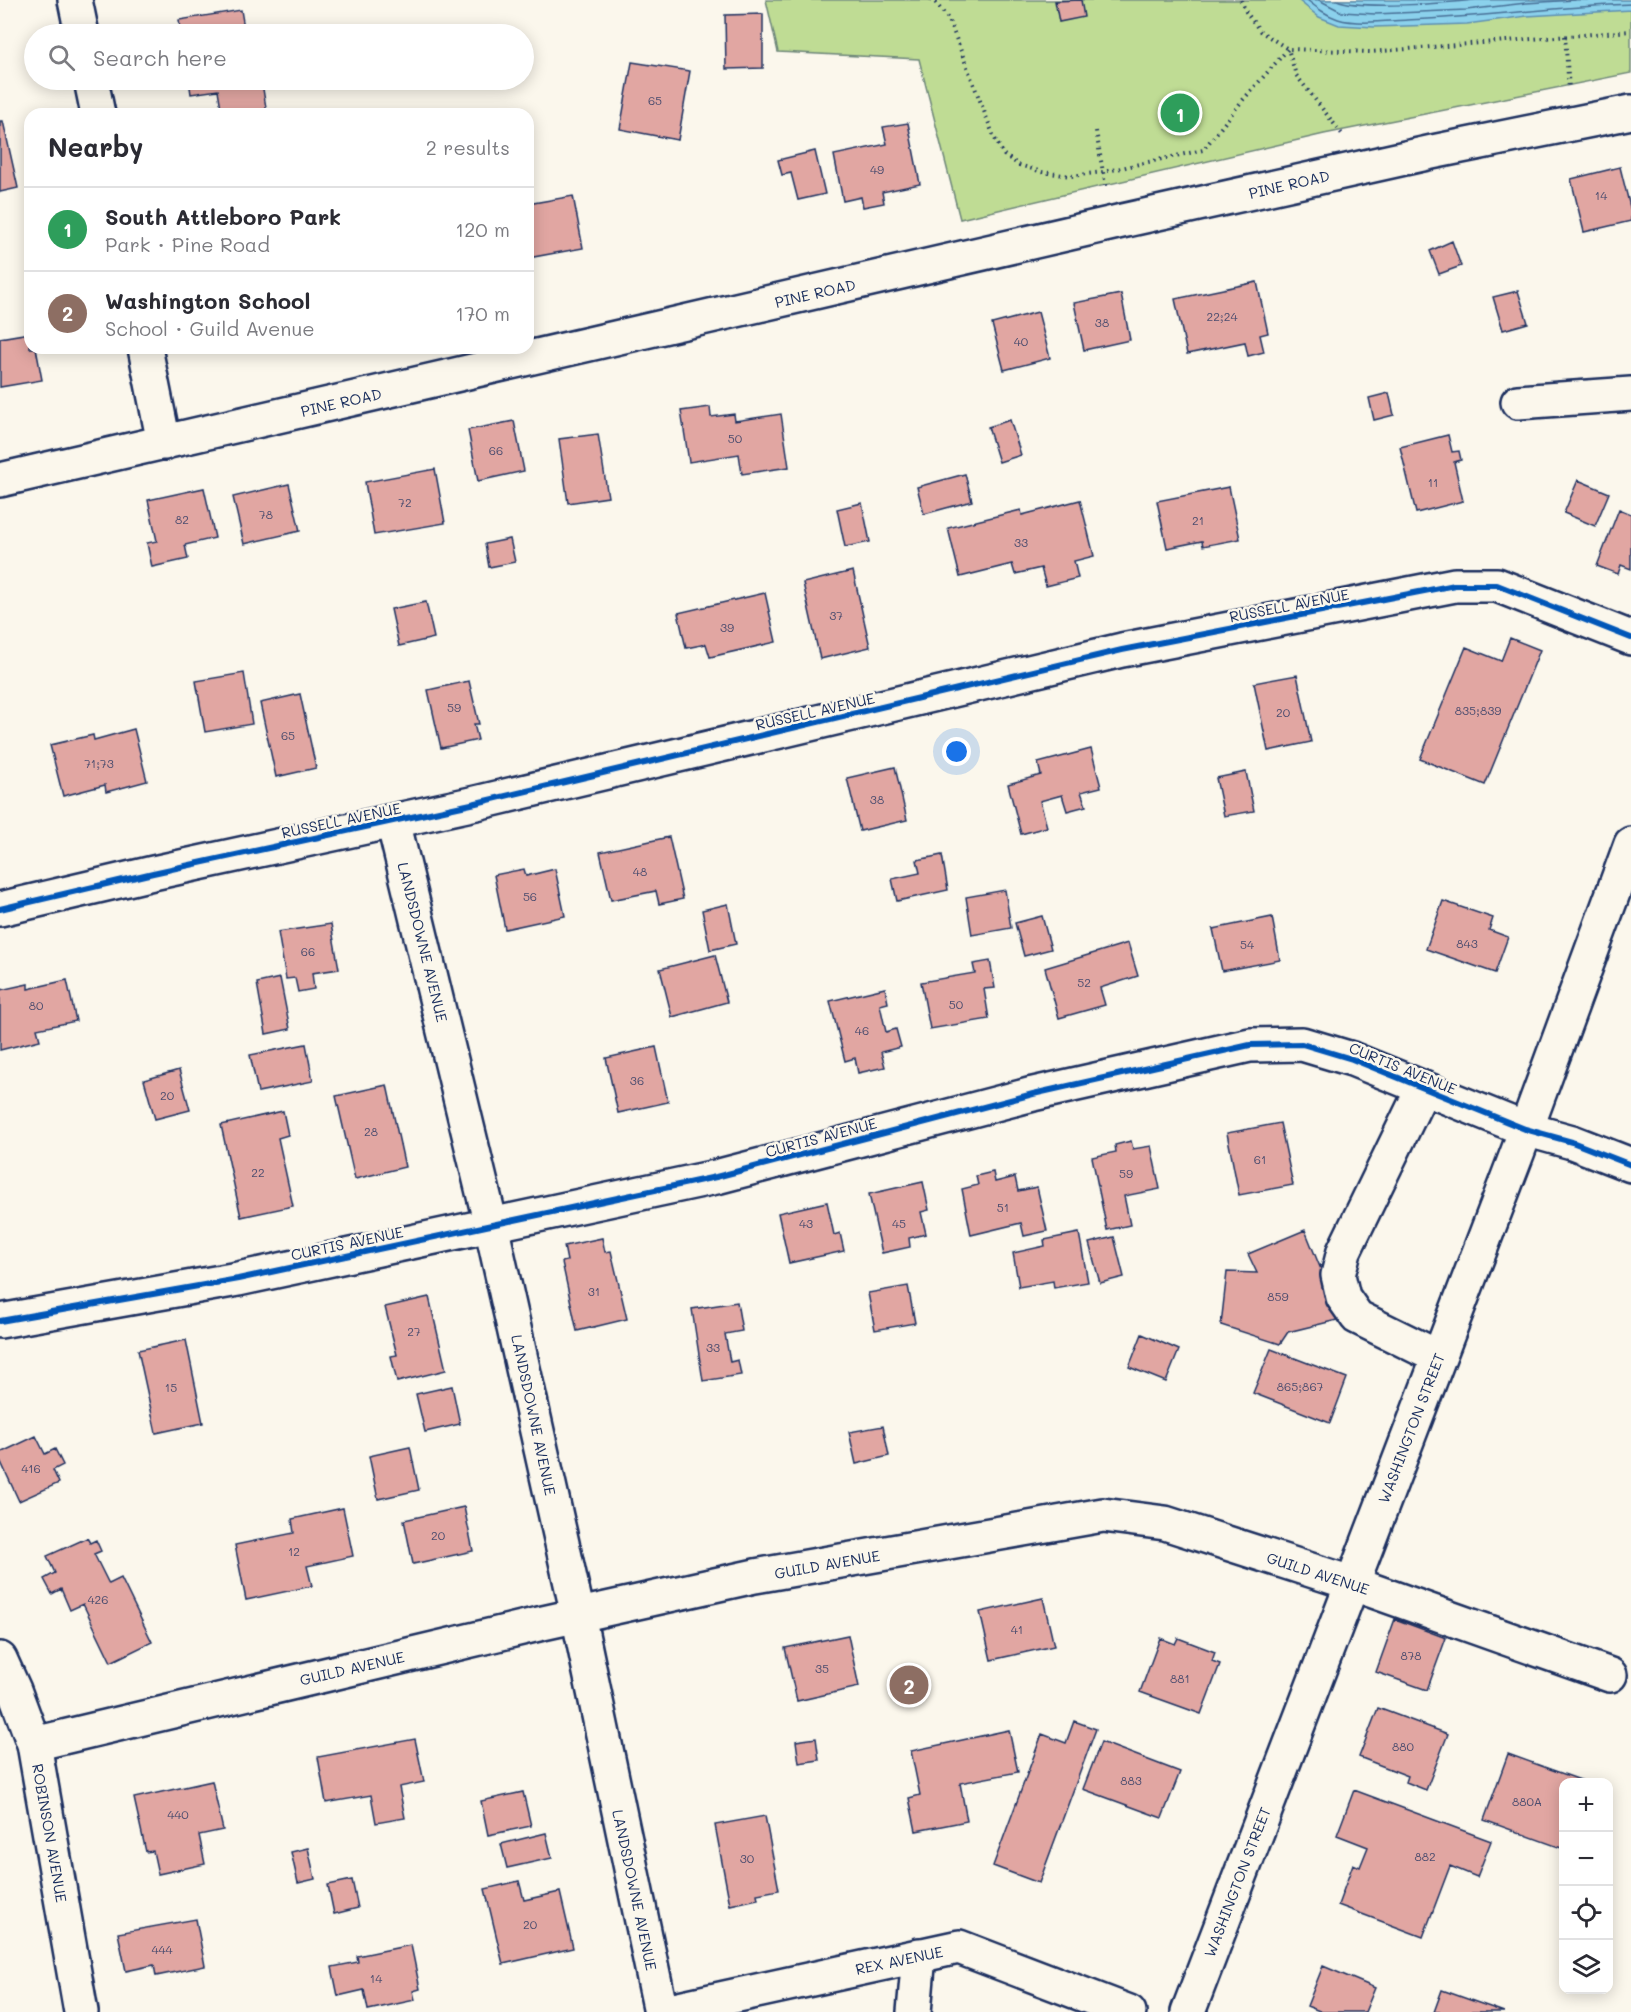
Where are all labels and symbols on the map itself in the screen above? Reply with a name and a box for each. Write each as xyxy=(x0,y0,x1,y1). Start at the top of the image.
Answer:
pin: 1 xyxy=(1160,90,1200,136)
house number: 65 xyxy=(648,92,662,108)
house number: 49 xyxy=(870,161,884,177)
street label: PINE ROAD xyxy=(1247,165,1331,203)
house number: 14 xyxy=(1595,187,1607,203)
street label: PINE ROAD xyxy=(773,274,857,312)
house number: 22;24 xyxy=(1206,308,1238,324)
house number: 38 xyxy=(1095,314,1109,330)
house number: 40 xyxy=(1014,333,1029,349)
street label: PINE ROAD xyxy=(299,383,383,421)
house number: 50 xyxy=(728,430,743,446)
house number: 66 xyxy=(489,442,503,458)
house number: 11 xyxy=(1428,474,1438,490)
house number: 72 xyxy=(398,494,412,510)
house number: 78 xyxy=(259,506,273,522)
house number: 82 xyxy=(175,511,189,527)
house number: 21 xyxy=(1192,512,1204,528)
house number: 33 xyxy=(1014,534,1028,550)
street label: RUSSELL AVENUE xyxy=(1227,583,1351,626)
house number: 37 xyxy=(829,607,843,623)
house number: 39 xyxy=(720,619,734,635)
street label: RUSSELL AVENUE xyxy=(753,687,877,734)
house number: 59 xyxy=(447,699,461,715)
house number: 835;839 xyxy=(1455,702,1501,718)
house number: 20 xyxy=(1276,704,1291,720)
house number: 65 xyxy=(281,727,295,743)
your location xyxy=(942,737,971,766)
house number: 71;73 xyxy=(84,755,114,771)
house number: 38 xyxy=(870,791,884,807)
street label: RUSSELL AVENUE xyxy=(279,797,403,842)
street label: LANDSDOWNE AVENUE xyxy=(393,860,453,1024)
house number: 48 xyxy=(633,863,647,879)
house number: 56 xyxy=(523,888,537,904)
house number: 843 xyxy=(1456,935,1478,951)
house number: 54 xyxy=(1240,936,1254,952)
house number: 66 xyxy=(301,943,315,959)
house number: 52 xyxy=(1077,974,1091,990)
house number: 50 xyxy=(949,996,964,1012)
house number: 80 xyxy=(29,997,44,1013)
house number: 46 xyxy=(855,1022,869,1038)
street label: CURTIS AVENUE xyxy=(1346,1037,1460,1099)
house number: 36 xyxy=(630,1072,644,1088)
house number: 20 xyxy=(160,1087,175,1103)
street label: CURTIS AVENUE xyxy=(763,1112,879,1161)
house number: 28 xyxy=(364,1123,378,1139)
house number: 61 xyxy=(1254,1151,1266,1167)
house number: 22 xyxy=(251,1164,265,1180)
house number: 59 xyxy=(1119,1165,1133,1181)
house number: 51 xyxy=(997,1199,1009,1215)
house number: 43 xyxy=(799,1215,813,1231)
house number: 45 xyxy=(892,1215,906,1231)
street label: CURTIS AVENUE xyxy=(289,1221,405,1265)
house number: 31 xyxy=(588,1283,600,1299)
house number: 859 xyxy=(1267,1288,1289,1304)
house number: 27 xyxy=(407,1323,421,1339)
street label: LANDSDOWNE AVENUE xyxy=(507,1333,561,1498)
house number: 33 xyxy=(706,1339,720,1355)
street label: WASHINGTON STREET xyxy=(1373,1350,1449,1506)
house number: 865;867 xyxy=(1277,1378,1324,1394)
house number: 15 xyxy=(165,1379,177,1395)
house number: 416 xyxy=(21,1460,41,1476)
house number: 20 xyxy=(431,1527,446,1543)
house number: 12 xyxy=(288,1543,300,1559)
street label: GUILD AVENUE xyxy=(773,1545,882,1583)
street label: GUILD AVENUE xyxy=(1264,1547,1372,1599)
house number: 426 xyxy=(88,1591,108,1607)
house number: 41 xyxy=(1011,1621,1023,1637)
street label: GUILD AVENUE xyxy=(298,1646,407,1690)
house number: 878 xyxy=(1400,1647,1422,1663)
house number: 35 xyxy=(815,1660,829,1676)
pin: 2 xyxy=(890,1662,928,1708)
house number: 881 xyxy=(1170,1670,1190,1686)
house number: 880 xyxy=(1392,1738,1415,1754)
street label: ROBINSON AVENUE xyxy=(28,1762,72,1904)
house number: 883 xyxy=(1120,1772,1142,1788)
house number: 880A xyxy=(1512,1793,1542,1809)
street label: WASHINGTON STREET xyxy=(1199,1804,1275,1960)
house number: 440 xyxy=(167,1806,189,1822)
street label: LANDSDOWNE AVENUE xyxy=(608,1808,662,1973)
house number: 882 xyxy=(1414,1848,1436,1864)
house number: 30 xyxy=(740,1850,755,1866)
house number: 20 xyxy=(523,1916,538,1932)
house number: 444 xyxy=(151,1941,173,1957)
street label: REX AVENUE xyxy=(853,1941,945,1979)
house number: 14 xyxy=(370,1970,382,1986)

